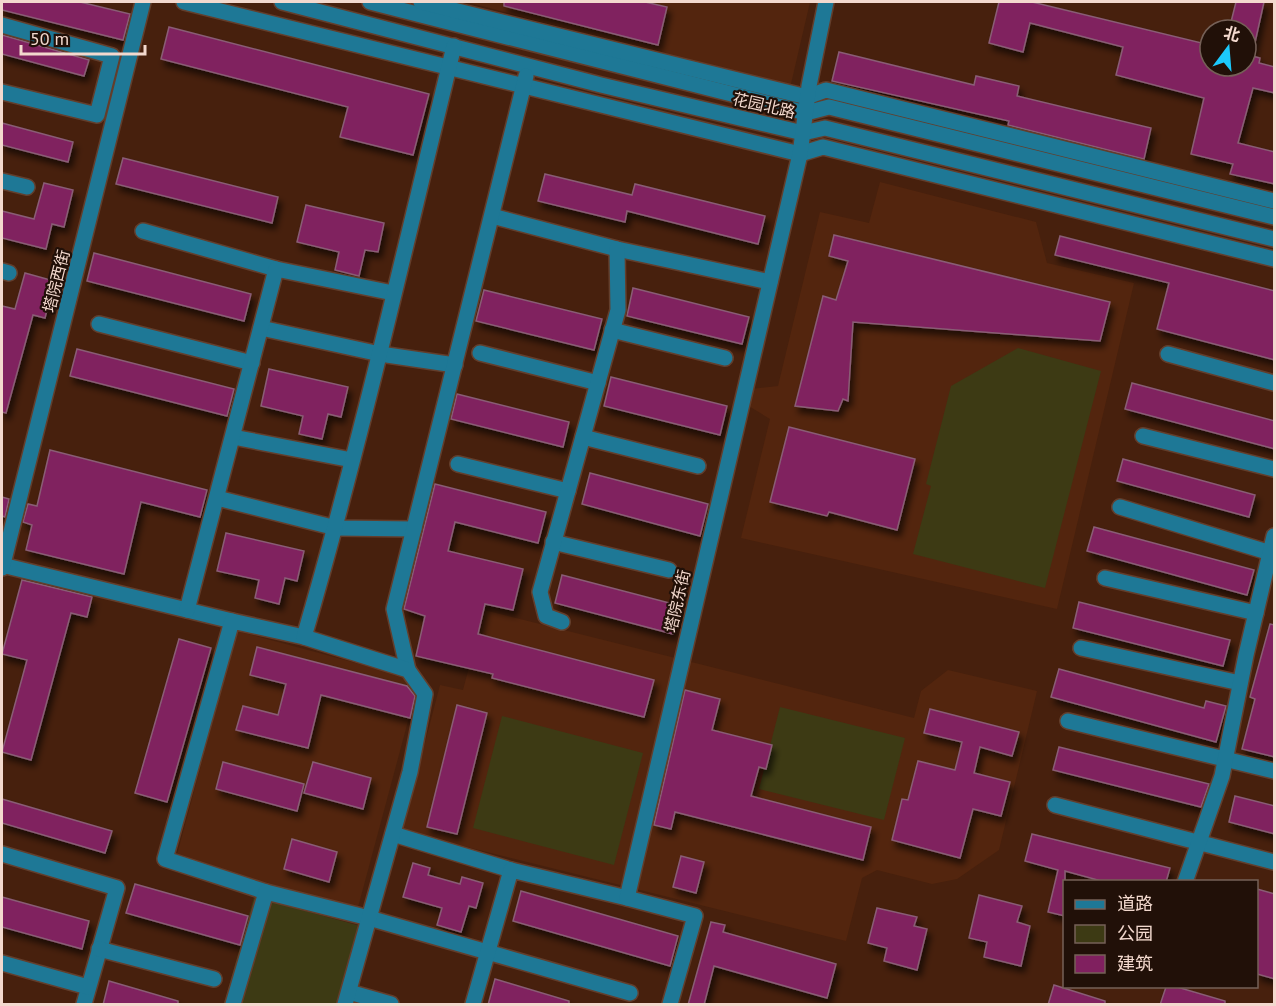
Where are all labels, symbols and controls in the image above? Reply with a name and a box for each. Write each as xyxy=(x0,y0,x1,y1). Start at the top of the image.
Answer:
scale bar xyxy=(21,18,146,56)
north arrow xyxy=(1198,18,1258,78)
text: 北 xyxy=(1222,22,1243,45)
text: 50 m xyxy=(30,27,69,50)
street label: 花园北路 xyxy=(731,88,797,122)
street label: 塔院西街 xyxy=(39,248,73,314)
street label: 塔院东街 xyxy=(660,568,694,634)
legend xyxy=(1063,880,1258,988)
text: 道路 xyxy=(1117,892,1153,915)
text: 公园 xyxy=(1117,922,1153,945)
text: 建筑 xyxy=(1117,952,1153,975)

